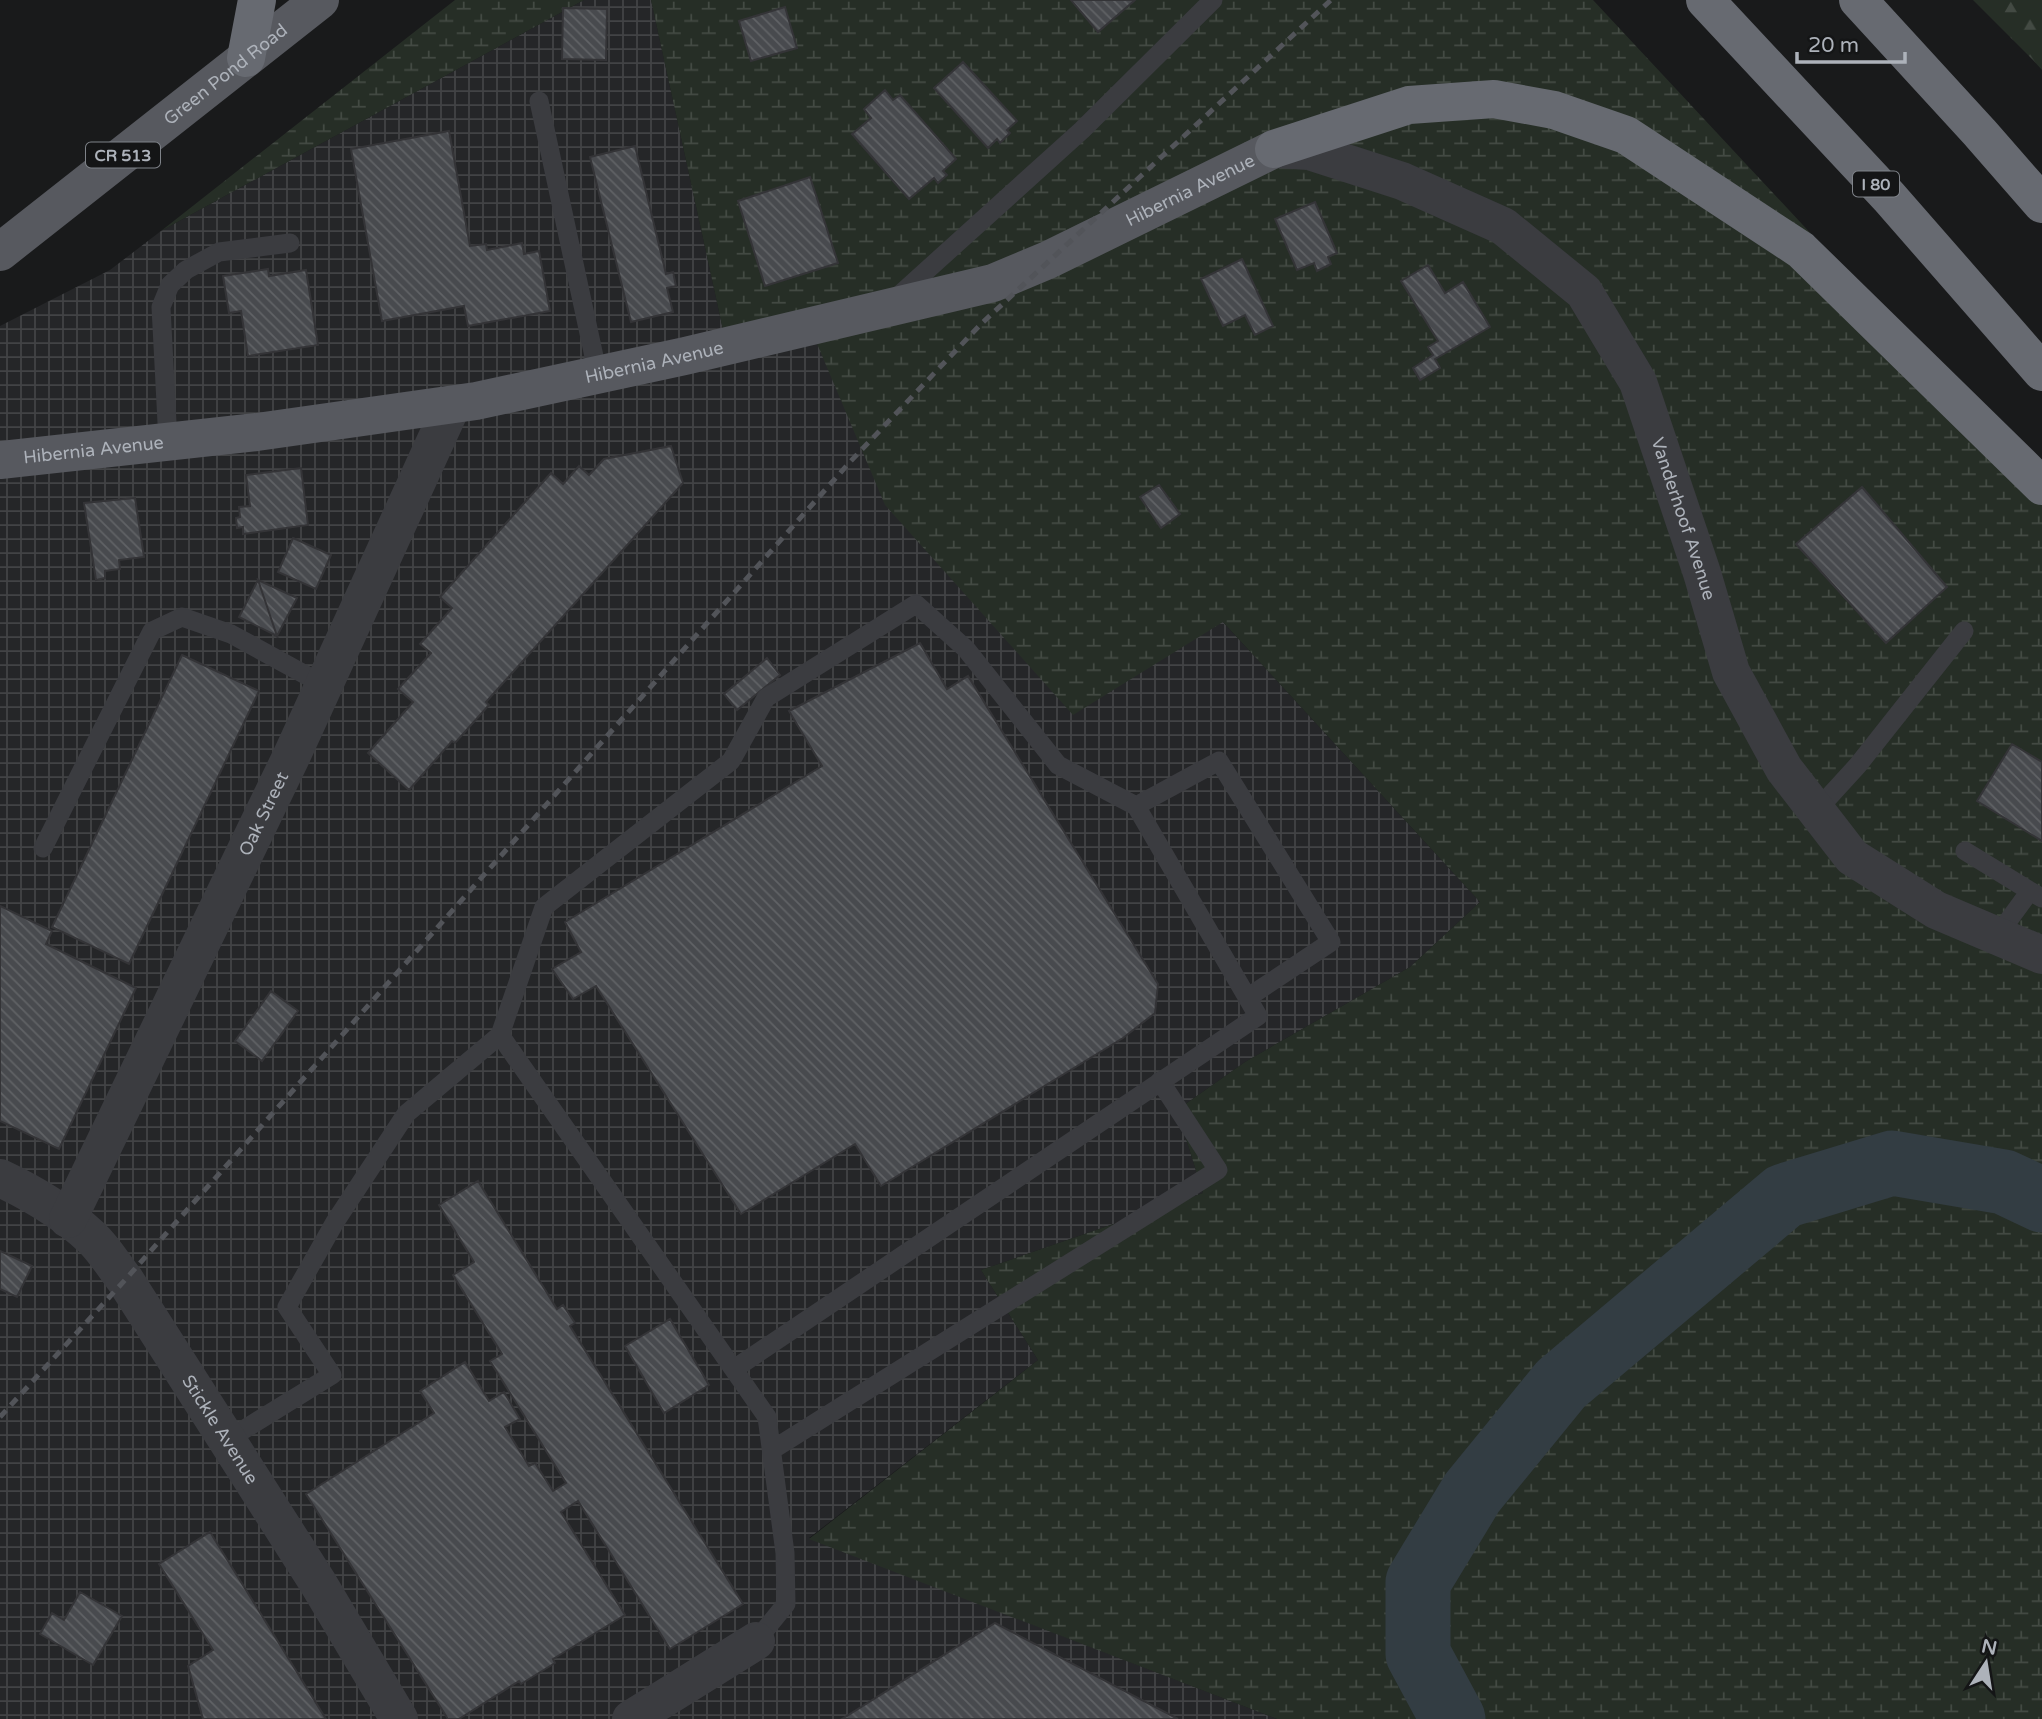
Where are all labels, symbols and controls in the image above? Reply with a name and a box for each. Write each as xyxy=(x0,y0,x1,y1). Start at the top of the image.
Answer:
street label: Green Pond Road xyxy=(159,19,292,130)
scale bar xyxy=(1797,21,1906,65)
text: 20 m xyxy=(1808,33,1859,58)
road number: CR 513 xyxy=(86,142,160,168)
street label: Hibernia Avenue xyxy=(1122,149,1258,231)
road number: I 80 xyxy=(1853,172,1899,196)
street label: Hibernia Avenue xyxy=(583,336,726,388)
street label: Hibernia Avenue xyxy=(22,431,165,468)
street label: Vanderhoof Avenue xyxy=(1646,435,1720,603)
street label: Oak Street xyxy=(234,768,293,859)
street label: Stickle Avenue xyxy=(177,1371,263,1488)
north arrow xyxy=(1951,1628,2021,1698)
text: N xyxy=(1980,1635,1999,1660)

